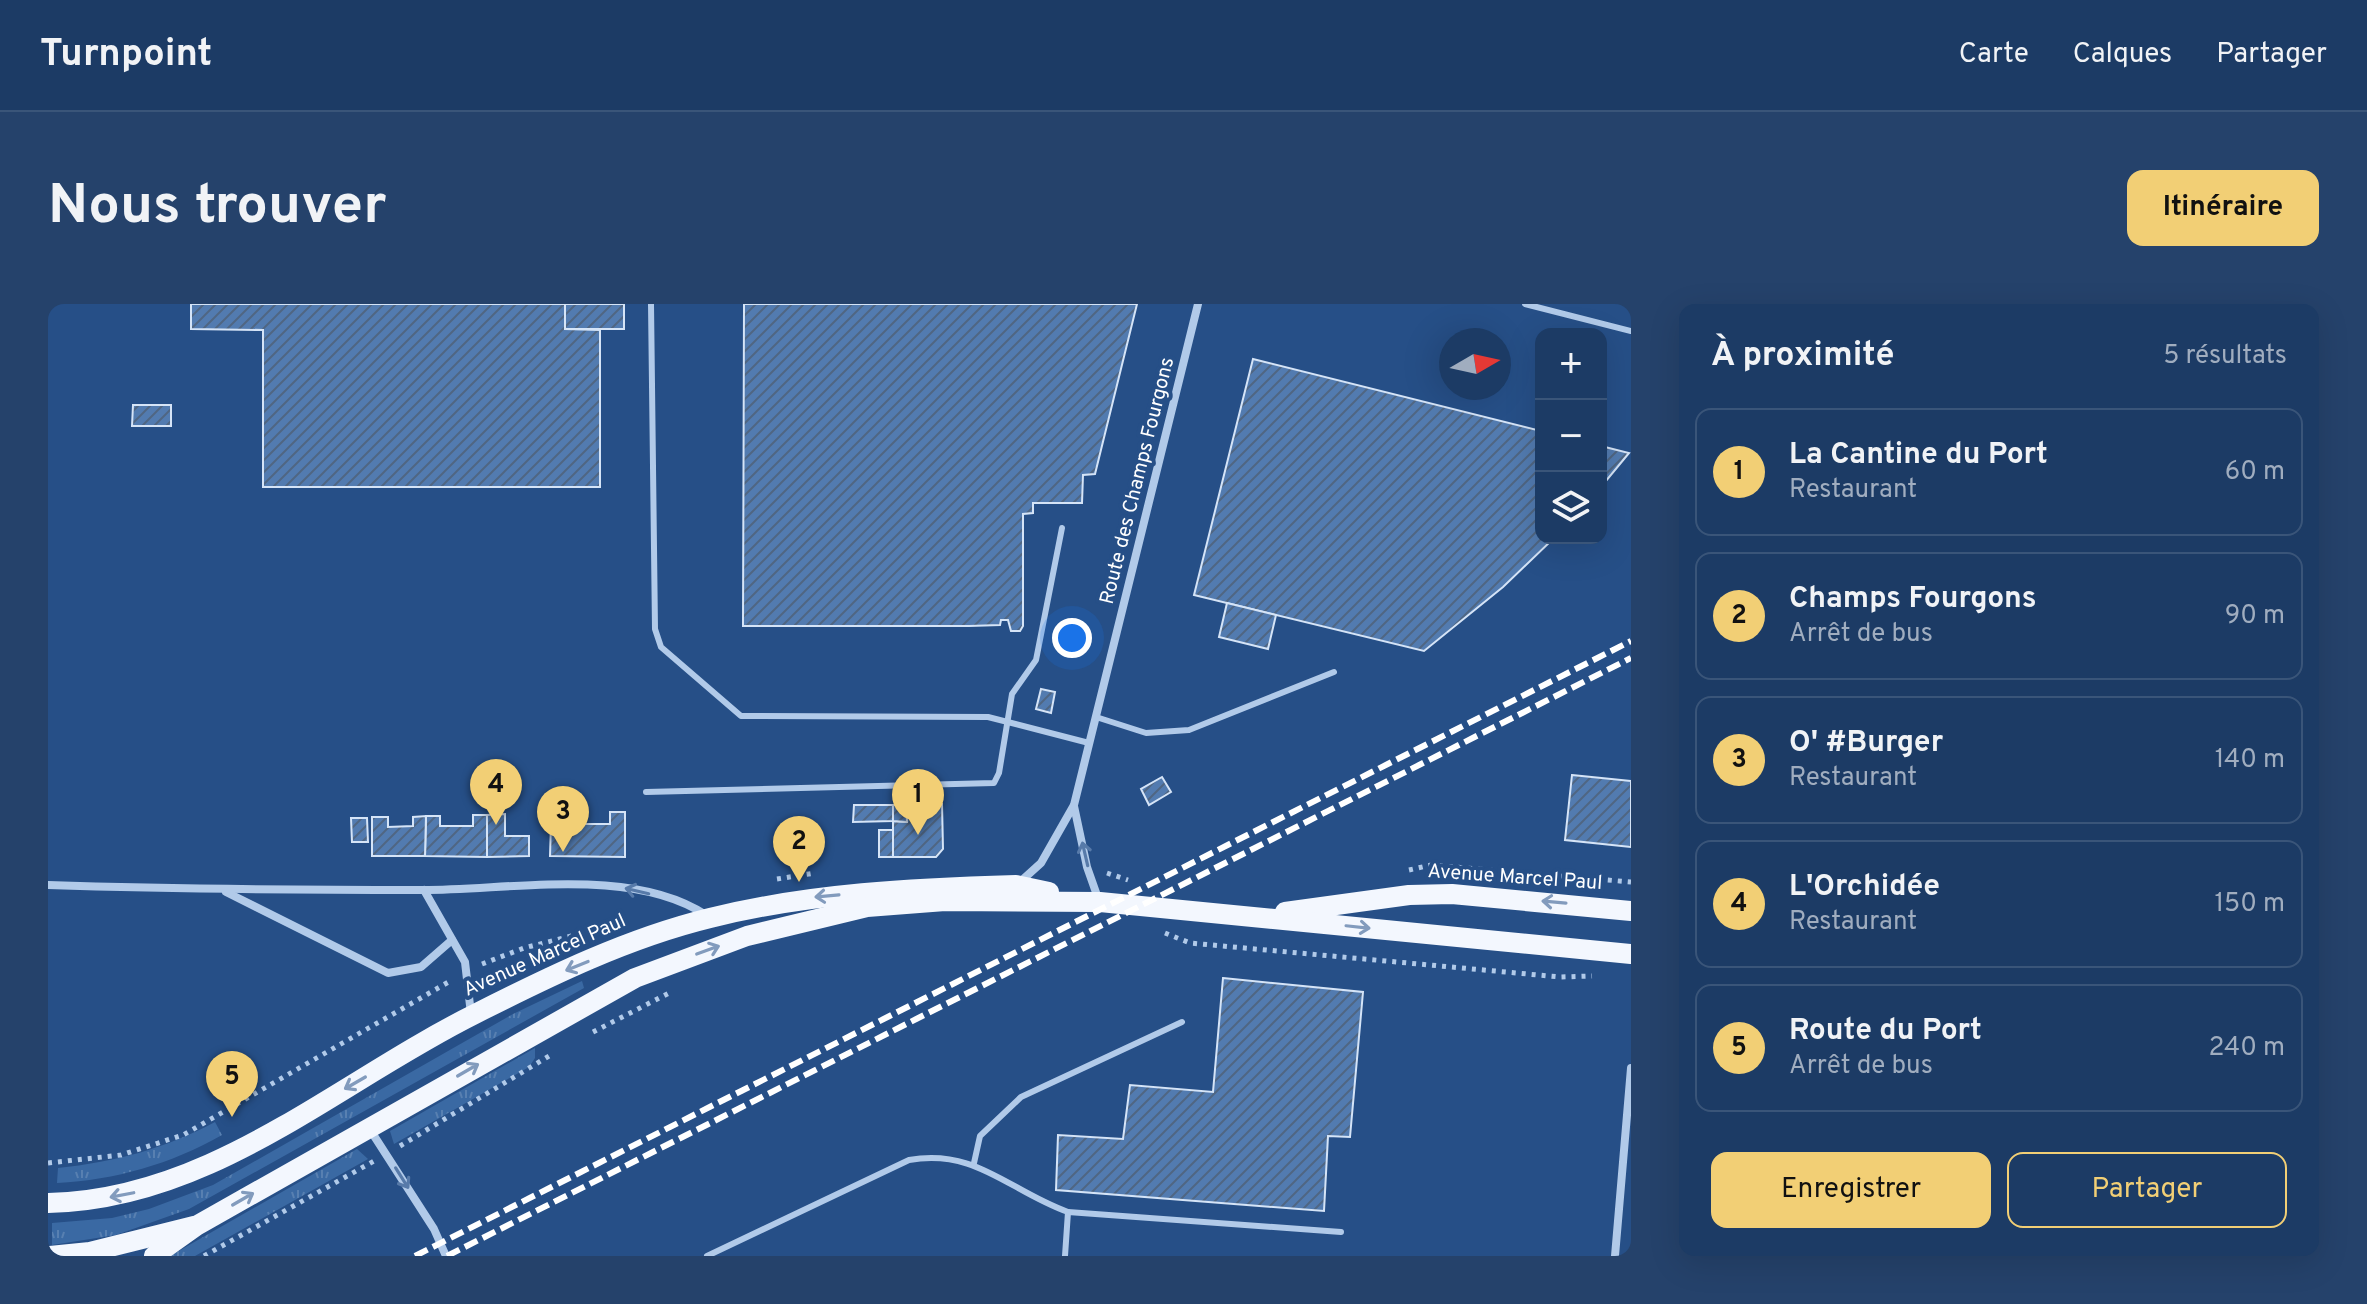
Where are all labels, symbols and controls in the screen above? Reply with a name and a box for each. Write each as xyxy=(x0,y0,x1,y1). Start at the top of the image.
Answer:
text: Turnpoint xyxy=(40,31,212,80)
text: Carte xyxy=(1959,37,2029,73)
text: Calques xyxy=(2073,37,2172,73)
text: Partager xyxy=(2216,37,2327,73)
button: Itinéraire xyxy=(2127,170,2319,246)
text: Nous trouver xyxy=(48,173,387,243)
north arrow xyxy=(1439,328,1511,400)
map controls xyxy=(1535,328,1607,544)
button: + xyxy=(1535,328,1607,400)
text: À proximité xyxy=(1711,335,1894,378)
text: 5 résultats xyxy=(2163,340,2287,373)
street label: Route des Champs Fourgons xyxy=(1095,355,1181,607)
button: − xyxy=(1535,400,1607,472)
text: La Cantine du Port xyxy=(1789,437,2048,474)
text: 1 xyxy=(1734,456,1744,489)
text: 60 m xyxy=(2225,456,2285,489)
button: layers xyxy=(1535,472,1607,544)
text: Restaurant xyxy=(1789,474,1917,507)
text: Champs Fourgons xyxy=(1789,581,2036,618)
text: 2 xyxy=(1731,600,1747,633)
text: 90 m xyxy=(2225,600,2285,633)
your location xyxy=(1052,618,1092,658)
text: Arrêt de bus xyxy=(1789,618,1933,651)
text: O' #Burger xyxy=(1789,725,1943,762)
text: 3 xyxy=(1731,744,1747,777)
text: 140 m xyxy=(2215,744,2285,777)
pin: 4 xyxy=(470,759,522,825)
text: Restaurant xyxy=(1789,762,1917,795)
pin: 1 xyxy=(892,769,944,835)
pin: 3 xyxy=(537,786,589,852)
pin: 2 xyxy=(773,816,825,882)
one-way arrow xyxy=(1076,842,1091,867)
street label: Avenue Marcel Paul xyxy=(1427,859,1603,897)
text: L'Orchidée xyxy=(1789,869,1940,906)
one-way arrow xyxy=(625,882,651,897)
text: 4 xyxy=(1731,888,1747,921)
text: 150 m xyxy=(2214,888,2285,921)
one-way arrow xyxy=(814,889,841,904)
one-way arrow xyxy=(1541,894,1568,909)
text: Restaurant xyxy=(1789,906,1917,939)
street label: Avenue Marcel Paul xyxy=(460,908,630,1004)
one-way arrow xyxy=(1344,920,1371,935)
one-way arrow xyxy=(695,941,720,956)
one-way arrow xyxy=(565,960,590,974)
text: Route du Port xyxy=(1789,1013,1982,1050)
text: 5 xyxy=(1731,1032,1747,1065)
text: 240 m xyxy=(2208,1032,2285,1065)
text: Arrêt de bus xyxy=(1789,1050,1933,1083)
pin: 5 xyxy=(206,1051,258,1117)
one-way arrow xyxy=(456,1062,480,1077)
one-way arrow xyxy=(344,1075,367,1091)
button: Enregistrer xyxy=(1711,1152,1991,1228)
button: Partager xyxy=(2007,1152,2287,1228)
one-way arrow xyxy=(394,1166,410,1189)
one-way arrow xyxy=(109,1188,135,1203)
one-way arrow xyxy=(231,1191,254,1207)

